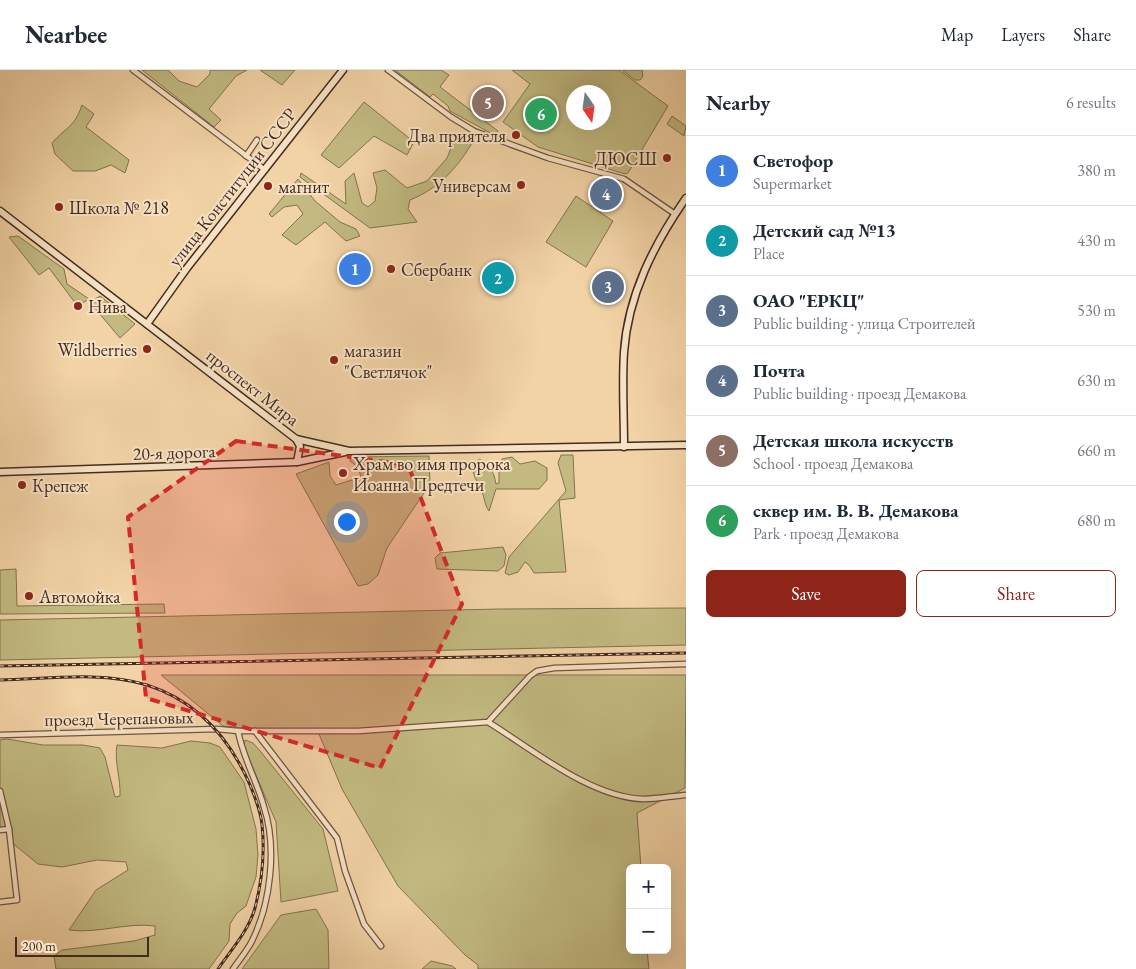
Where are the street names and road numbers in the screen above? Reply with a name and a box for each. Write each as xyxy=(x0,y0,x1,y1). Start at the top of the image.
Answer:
street label: улица Конституции СССР xyxy=(163,103,301,271)
street label: проспект Мира xyxy=(202,343,305,431)
street label: 20-я дорога xyxy=(132,439,217,465)
street label: проезд Черепановых xyxy=(44,705,194,731)

